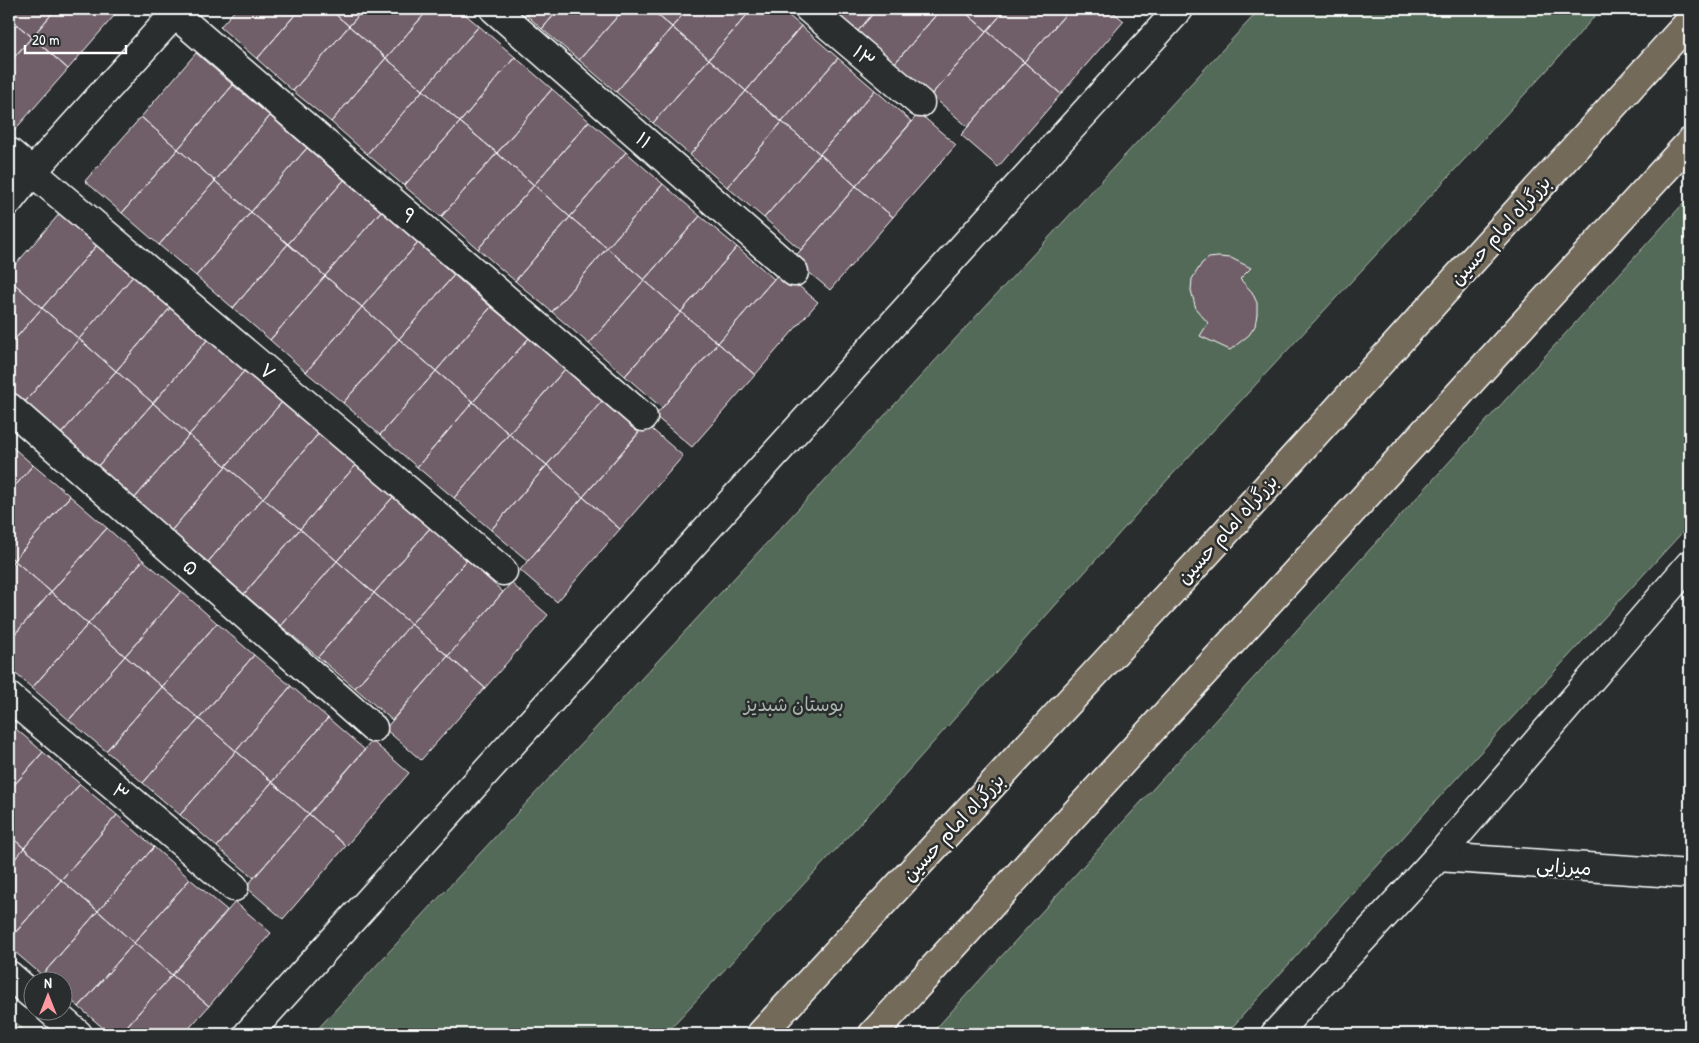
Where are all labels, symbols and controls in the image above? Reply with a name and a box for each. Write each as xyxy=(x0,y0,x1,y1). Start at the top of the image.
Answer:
scale bar xyxy=(25,22,126,54)
text: 20 m xyxy=(32,29,59,50)
street label: ۱۳ xyxy=(847,39,881,73)
street label: ۱۱ xyxy=(630,126,658,154)
street label: بزرگراه امام حسین xyxy=(1444,170,1558,292)
street label: ۹ xyxy=(396,201,422,229)
street label: ۷ xyxy=(255,357,281,385)
street label: بزرگراه امام حسین xyxy=(1171,469,1285,591)
street label: ۵ xyxy=(178,553,204,581)
park label: بوستان شبدیز xyxy=(742,691,844,717)
street label: بزرگراه امام حسین xyxy=(896,767,1011,888)
street label: ۳ xyxy=(107,777,135,807)
street label: میرزایی xyxy=(1535,851,1593,881)
north arrow xyxy=(22,970,72,1020)
text: N xyxy=(44,973,52,992)

